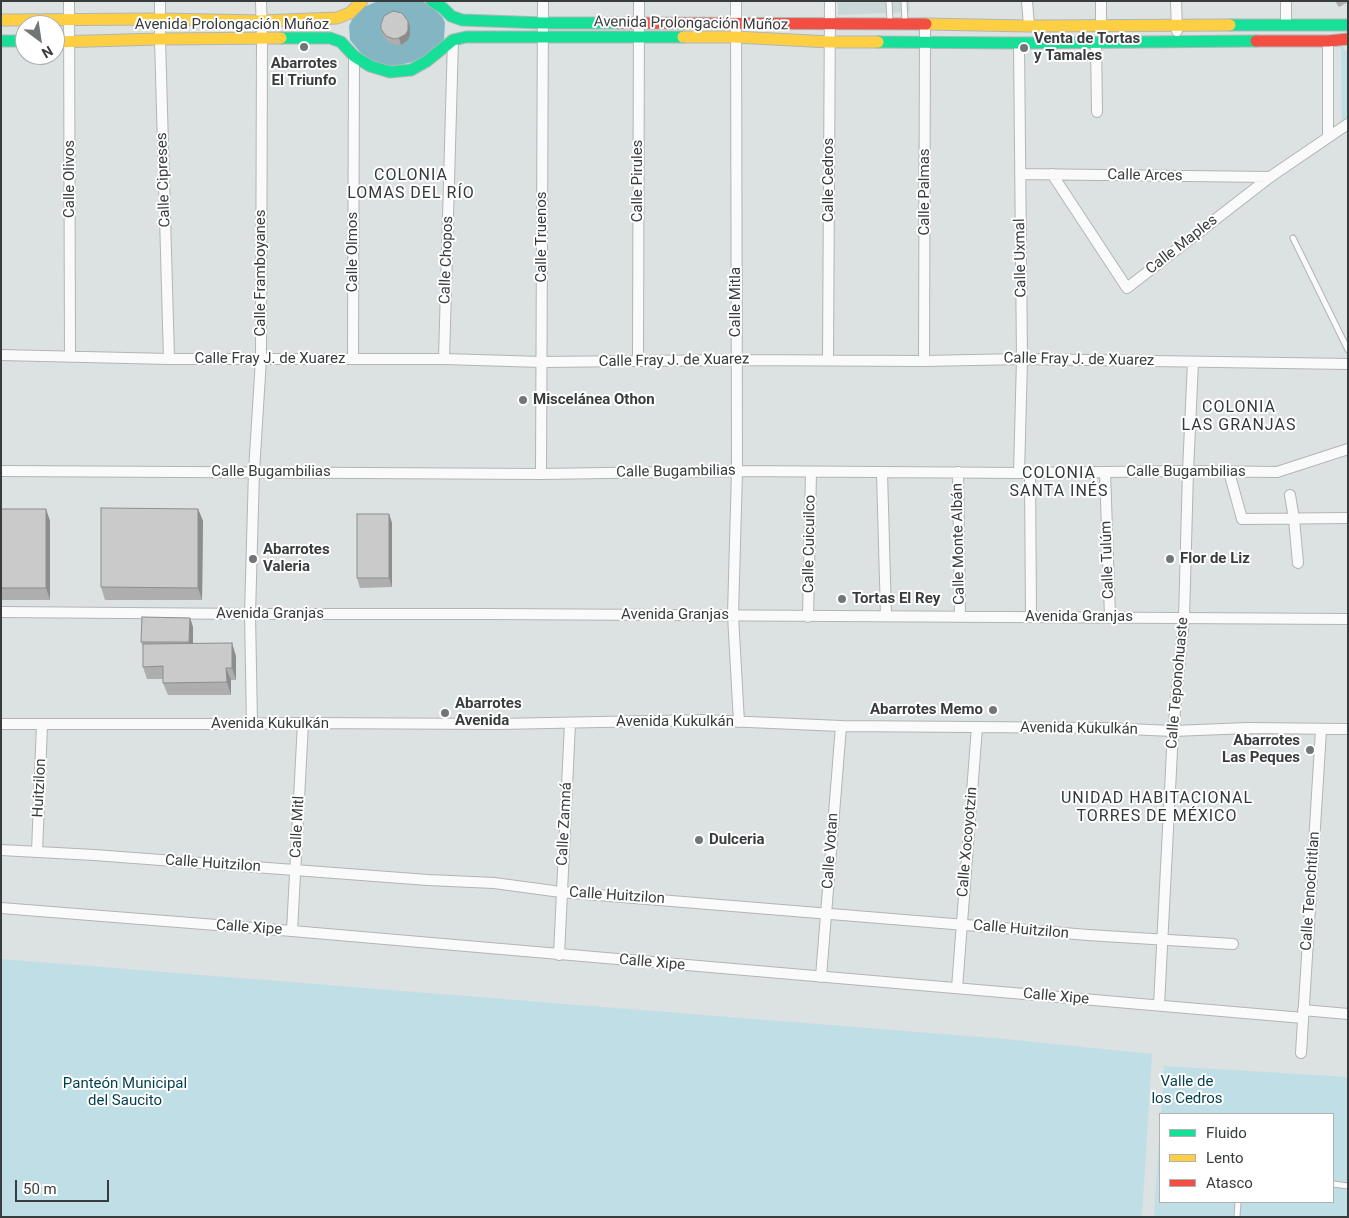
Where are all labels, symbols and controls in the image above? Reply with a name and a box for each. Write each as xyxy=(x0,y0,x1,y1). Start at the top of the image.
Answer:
street label: Avenida Prolongación Muñoz xyxy=(594,13,788,35)
north arrow xyxy=(15,15,65,65)
street label: Avenida Prolongación Muñoz xyxy=(135,16,329,34)
place label: Venta de Tortas y Tamales xyxy=(1034,30,1140,65)
marker: Abarrotes El Triunfo xyxy=(298,41,310,53)
marker: Venta de Tortas y Tamales xyxy=(1018,42,1030,54)
text: N xyxy=(39,43,56,61)
place label: Abarrotes El Triunfo xyxy=(271,55,337,90)
street label: Calle Cipreses xyxy=(153,132,175,228)
street label: Calle Cedros xyxy=(820,138,838,222)
street label: Calle Olivos xyxy=(61,140,79,218)
street label: Calle Pirules xyxy=(629,140,647,222)
street label: Calle Palmas xyxy=(916,148,934,236)
district label: COLONIA LOMAS DEL RÍO xyxy=(346,166,476,204)
street label: Calle Arces xyxy=(1107,166,1183,186)
street label: Calle Truenos xyxy=(533,191,551,283)
street label: Calle Framboyanes xyxy=(252,209,270,337)
street label: Calle Maples xyxy=(1143,211,1221,279)
street label: Calle Olmos xyxy=(344,212,362,292)
street label: Calle Chopos xyxy=(436,216,458,304)
street label: Calle Uxmal xyxy=(1011,218,1031,298)
street label: Calle Mitla xyxy=(727,267,745,337)
street label: Calle Fray J. de Xuarez xyxy=(195,350,345,368)
street label: Calle Fray J. de Xuarez xyxy=(1003,350,1155,370)
street label: Calle Fray J. de Xuarez xyxy=(598,351,750,371)
place label: Miscelánea Othon xyxy=(533,391,655,409)
marker: Miscelánea Othon xyxy=(517,394,529,406)
district label: COLONIA LAS GRANJAS xyxy=(1180,398,1298,436)
street label: Calle Bugambilias xyxy=(616,462,736,482)
street label: Calle Bugambilias xyxy=(211,463,331,481)
street label: Calle Bugambilias xyxy=(1126,463,1246,481)
district label: COLONIA SANTA INÉS xyxy=(1008,464,1110,502)
street label: Calle Monte Albán xyxy=(949,483,969,605)
street label: Calle Cuicuilco xyxy=(800,495,820,593)
street label: Calle Tulúm xyxy=(1098,520,1118,600)
place label: Abarrotes Valeria xyxy=(263,541,330,576)
place label: Flor de Liz xyxy=(1180,550,1250,568)
marker: Abarrotes Valeria xyxy=(247,553,259,565)
marker: Flor de Liz xyxy=(1164,553,1176,565)
place label: Tortas El Rey xyxy=(852,590,940,608)
marker: Tortas El Rey xyxy=(836,593,848,605)
street label: Avenida Granjas xyxy=(216,605,324,623)
street label: Avenida Granjas xyxy=(621,606,729,624)
street label: Avenida Granjas xyxy=(1025,608,1133,626)
street label: Calle Teponohuaste xyxy=(1163,616,1193,750)
place label: Abarrotes Avenida xyxy=(455,695,522,730)
place label: Abarrotes Memo xyxy=(870,701,983,719)
marker: Abarrotes Memo xyxy=(987,704,999,716)
marker: Abarrotes Avenida xyxy=(439,707,451,719)
street label: Avenida Kukulkán xyxy=(616,713,734,731)
street label: Avenida Kukulkán xyxy=(211,715,329,733)
street label: Avenida Kukulkán xyxy=(1020,719,1138,739)
place label: Abarrotes Las Peques xyxy=(1222,732,1300,767)
marker: Abarrotes Las Peques xyxy=(1304,744,1316,756)
street label: Huitzilon xyxy=(29,758,51,818)
street label: Calle Zamná xyxy=(554,782,576,866)
street label: Calle Xocoyotzin xyxy=(954,786,982,898)
district label: UNIDAD HABITACIONAL TORRES DE MÉXICO xyxy=(1059,789,1255,827)
street label: Calle Mitl xyxy=(287,795,309,859)
street label: Calle Votan xyxy=(819,812,843,890)
place label: Dulceria xyxy=(709,831,765,849)
street label: Calle Tenochtitlan xyxy=(1298,831,1324,951)
marker: Dulceria xyxy=(693,834,705,846)
street label: Calle Huitzilon xyxy=(164,852,262,876)
street label: Calle Huitzilon xyxy=(568,884,666,908)
street label: Calle Xipe xyxy=(215,917,283,939)
street label: Calle Huitzilon xyxy=(972,917,1070,943)
street label: Calle Xipe xyxy=(618,951,686,975)
street label: Calle Xipe xyxy=(1022,985,1090,1009)
park label: Valle de los Cedros xyxy=(1151,1073,1223,1108)
park label: Panteón Municipal del Saucito xyxy=(63,1075,187,1110)
legend xyxy=(1159,1113,1334,1203)
text: Fluido xyxy=(1206,1124,1247,1142)
text: Lento xyxy=(1206,1149,1244,1167)
scale bar xyxy=(18,1170,111,1202)
text: Atasco xyxy=(1206,1174,1253,1192)
text: 50 m xyxy=(23,1180,57,1198)

